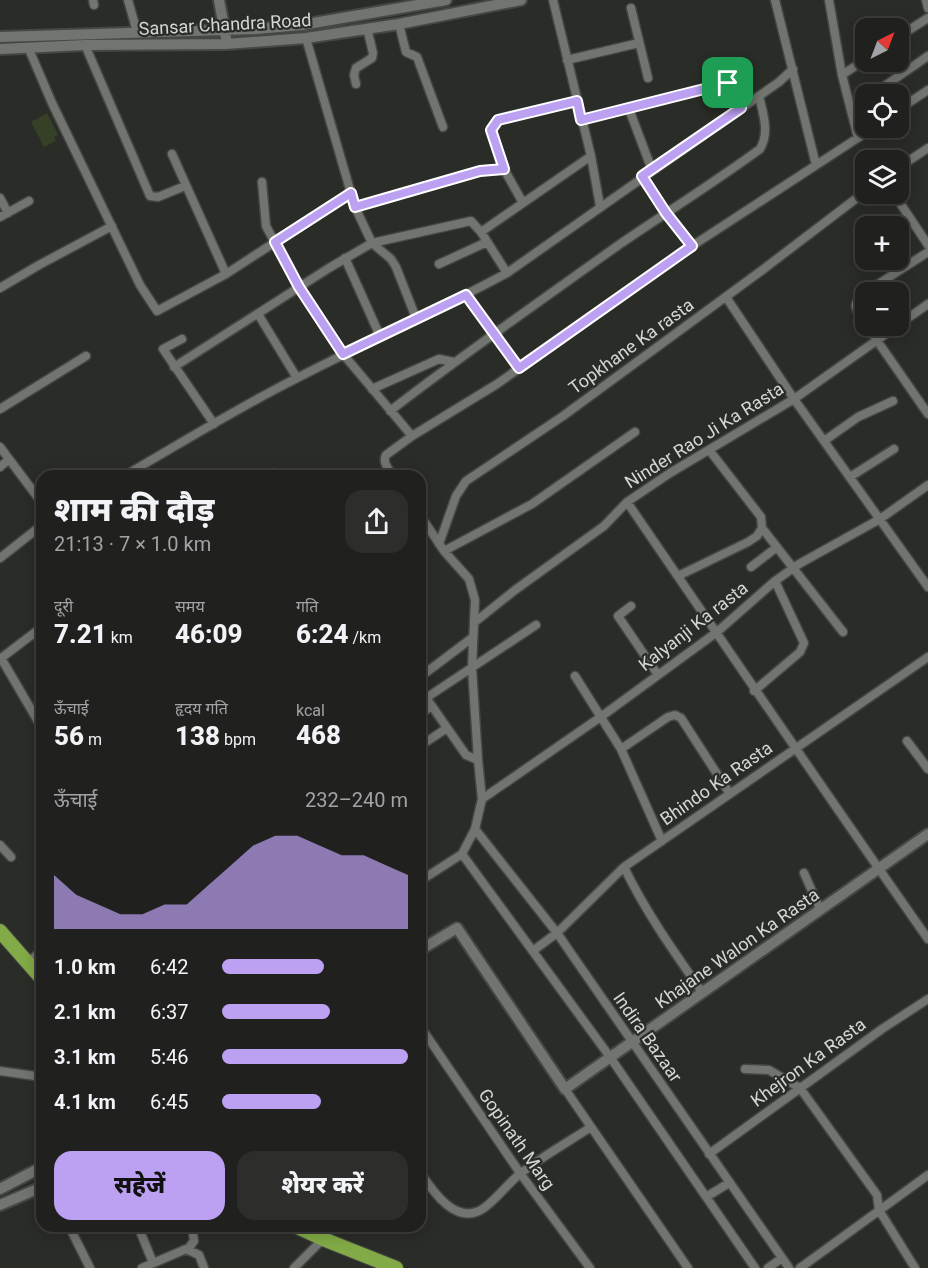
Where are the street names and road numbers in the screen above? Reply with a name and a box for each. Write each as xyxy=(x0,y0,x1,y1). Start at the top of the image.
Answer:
street label: Sansar Chandra Road xyxy=(138,9,312,39)
street label: Topkhane Ka rasta xyxy=(565,294,697,398)
street label: Ninder Rao Ji Ka Rasta xyxy=(621,378,787,492)
street label: Kalyanji Ka rasta xyxy=(634,577,752,675)
street label: Bhindo Ka Rasta xyxy=(656,737,776,829)
street label: Khajane Walon Ka Rasta xyxy=(651,883,823,1013)
street label: Indira Bazaar xyxy=(609,988,687,1086)
street label: Khejron Ka Rasta xyxy=(746,1013,870,1111)
street label: Gopinath Marg xyxy=(474,1084,560,1194)

